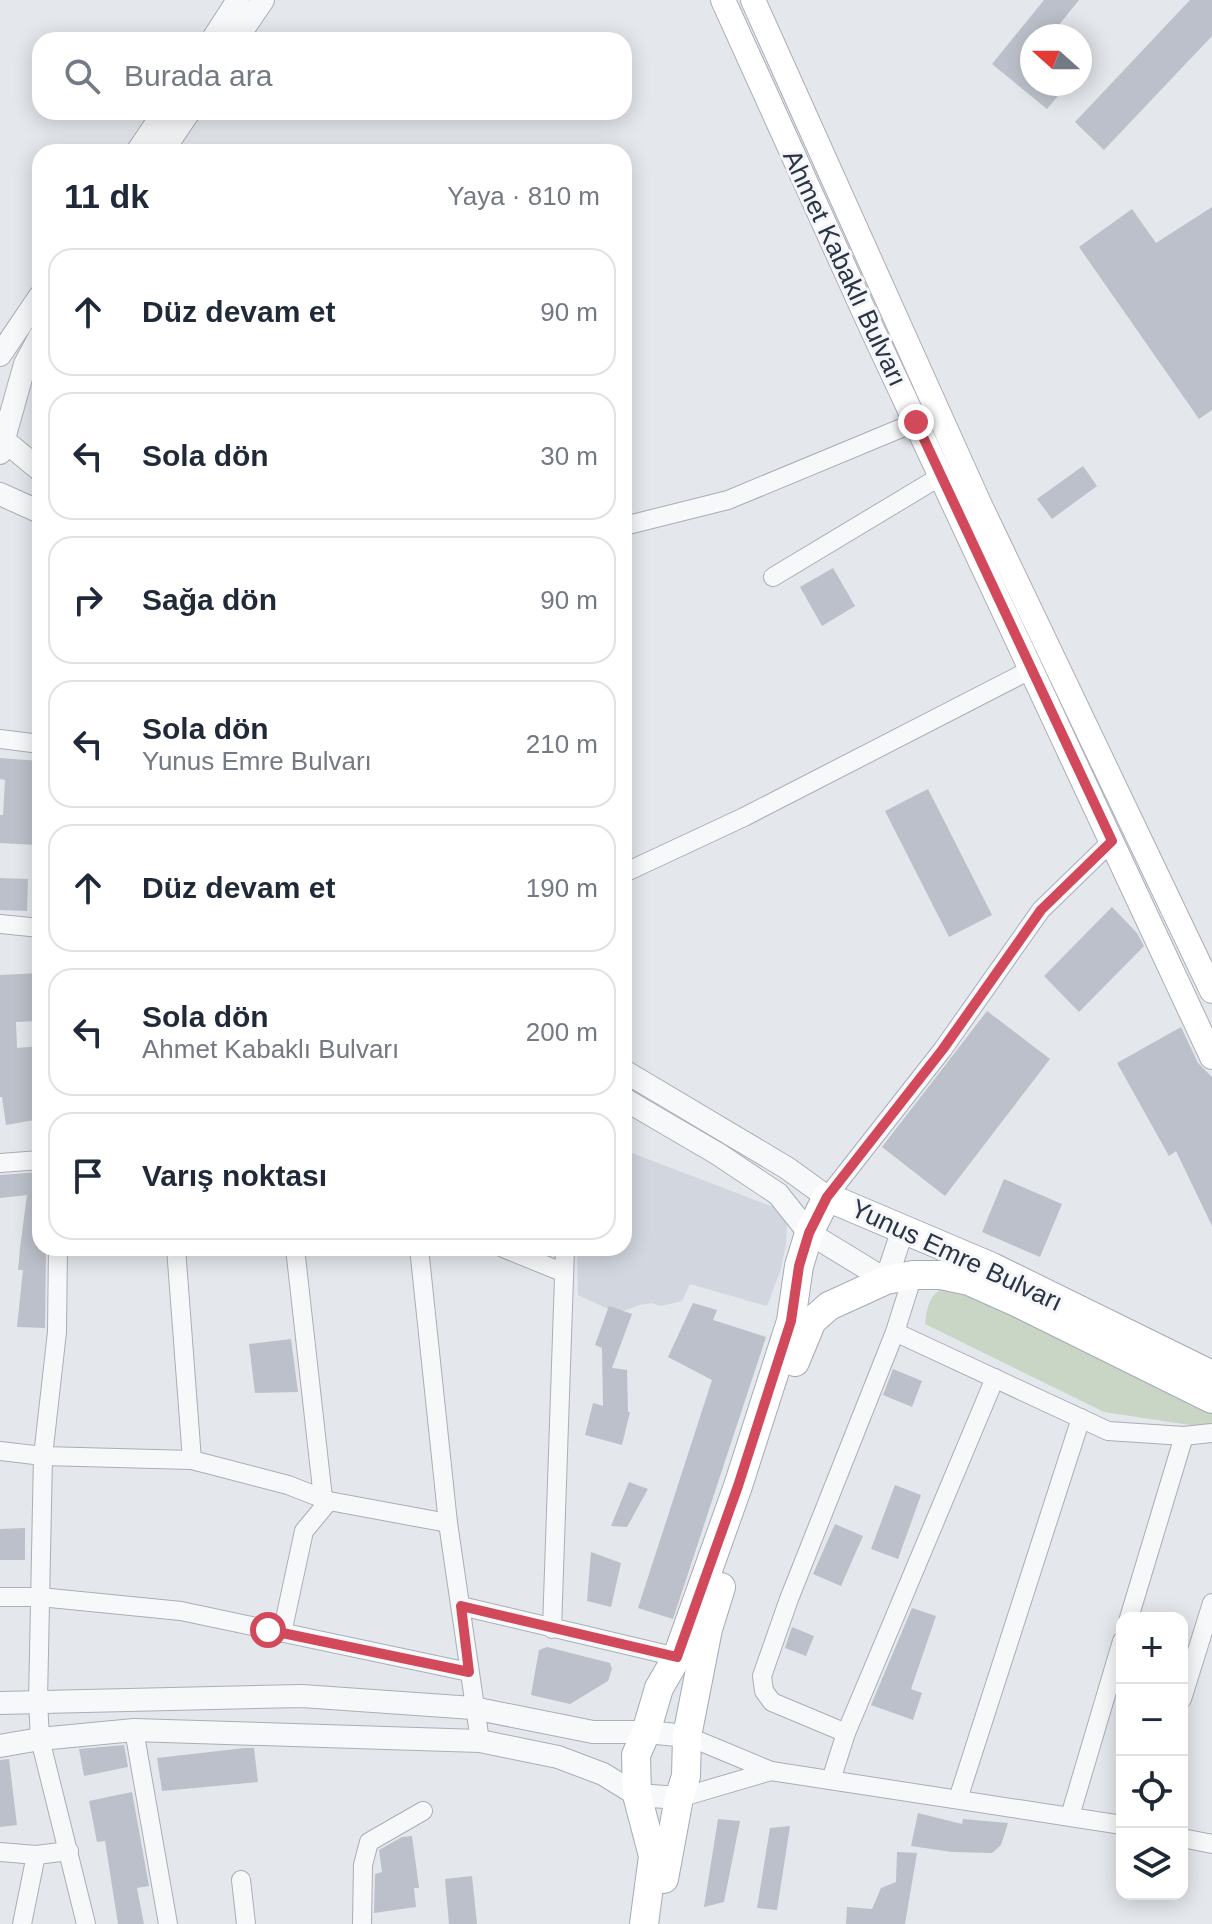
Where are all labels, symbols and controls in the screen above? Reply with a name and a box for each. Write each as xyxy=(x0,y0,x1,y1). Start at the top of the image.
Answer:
north arrow xyxy=(1020,24,1092,96)
search box xyxy=(32,32,632,120)
icon: search xyxy=(60,54,104,98)
text: Burada ara xyxy=(124,59,272,92)
street label: Ahmet Kabaklı Bulvarı xyxy=(777,145,913,391)
text: 11 dk xyxy=(64,177,149,215)
text: Yaya · 810 m xyxy=(447,181,600,211)
icon: ahead xyxy=(66,290,110,334)
text: Düz devam et xyxy=(142,295,335,328)
text: 90 m xyxy=(540,297,598,327)
route end xyxy=(898,404,934,440)
icon: left xyxy=(66,434,110,478)
text: Sola dön xyxy=(142,439,269,472)
text: 30 m xyxy=(540,441,598,471)
icon: right xyxy=(66,578,110,622)
text: Sağa dön xyxy=(142,583,277,616)
text: 90 m xyxy=(540,585,598,615)
text: Sola dön xyxy=(142,712,269,745)
icon: left xyxy=(66,722,110,766)
text: 210 m xyxy=(526,729,598,759)
text: Yunus Emre Bulvarı xyxy=(142,746,372,776)
icon: ahead xyxy=(66,866,110,910)
text: Düz devam et xyxy=(142,871,335,904)
text: 190 m xyxy=(526,873,598,903)
text: Sola dön xyxy=(142,1000,269,1033)
icon: left xyxy=(66,1010,110,1054)
text: 200 m xyxy=(526,1017,598,1047)
text: Ahmet Kabaklı Bulvarı xyxy=(142,1034,399,1064)
icon: arrive xyxy=(66,1154,110,1198)
text: Varış noktası xyxy=(142,1159,327,1192)
street label: Yunus Emre Bulvarı xyxy=(847,1193,1067,1317)
route start xyxy=(250,1612,286,1648)
map controls xyxy=(1116,1612,1188,1900)
button: + xyxy=(1116,1612,1188,1684)
button: − xyxy=(1116,1684,1188,1756)
button: locate xyxy=(1116,1756,1188,1828)
button: layers xyxy=(1116,1828,1188,1900)

